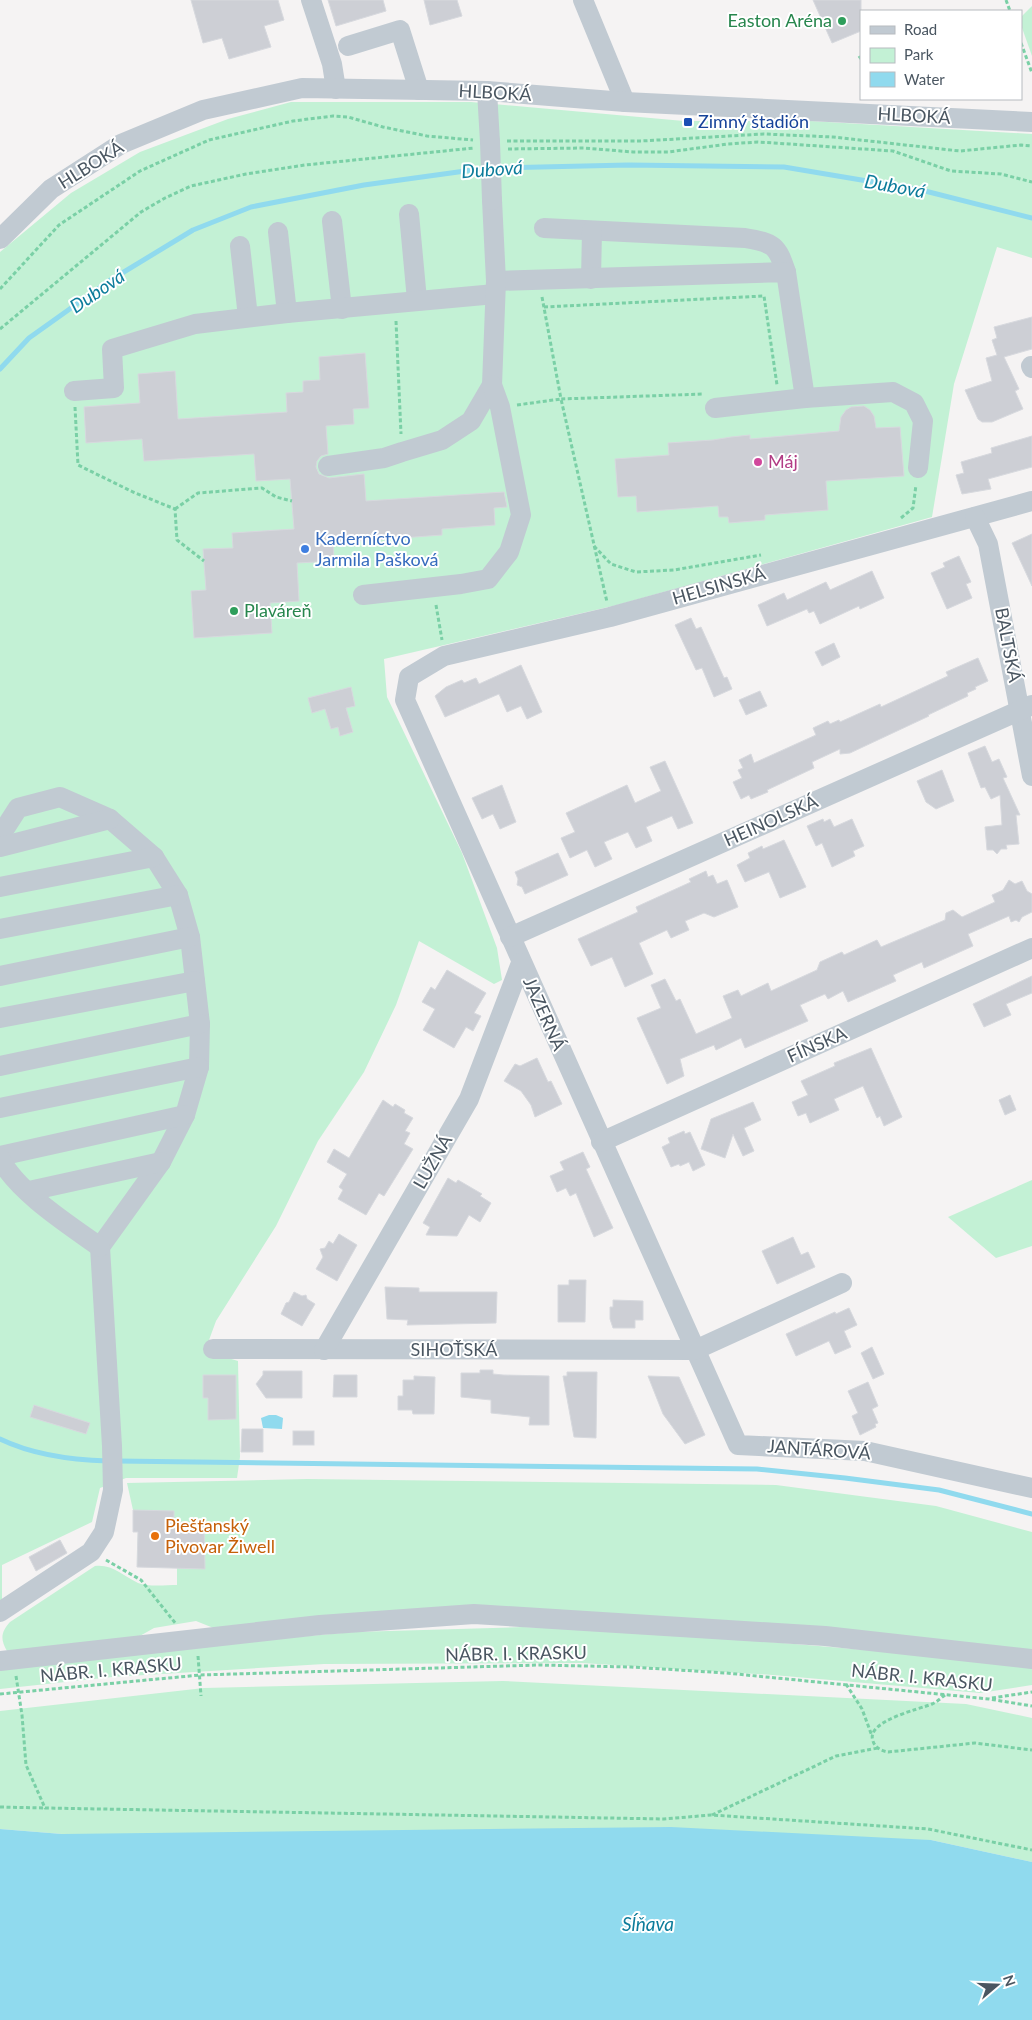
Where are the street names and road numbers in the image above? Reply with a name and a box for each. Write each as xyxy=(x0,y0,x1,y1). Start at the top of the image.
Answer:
street label: HLBOKÁ xyxy=(458,79,533,105)
street label: HLBOKÁ xyxy=(877,102,952,128)
street label: HLBOKÁ xyxy=(54,135,128,193)
street label: HELSINSKÁ xyxy=(670,561,769,609)
street label: BALTSKÁ xyxy=(991,606,1027,685)
street label: HEINOLSKÁ xyxy=(720,789,822,851)
street label: JAZERNÁ xyxy=(519,973,571,1054)
street label: FÍNSKA xyxy=(783,1021,851,1067)
street label: LUŽNÁ xyxy=(408,1130,457,1192)
street label: SIHOŤSKÁ xyxy=(411,1338,498,1360)
street label: JANTÁROVÁ xyxy=(767,1434,872,1464)
street label: NÁBR. I. KRASKU xyxy=(445,1641,587,1665)
street label: NÁBR. I. KRASKU xyxy=(39,1652,183,1686)
street label: NÁBR. I. KRASKU xyxy=(850,1659,994,1695)

